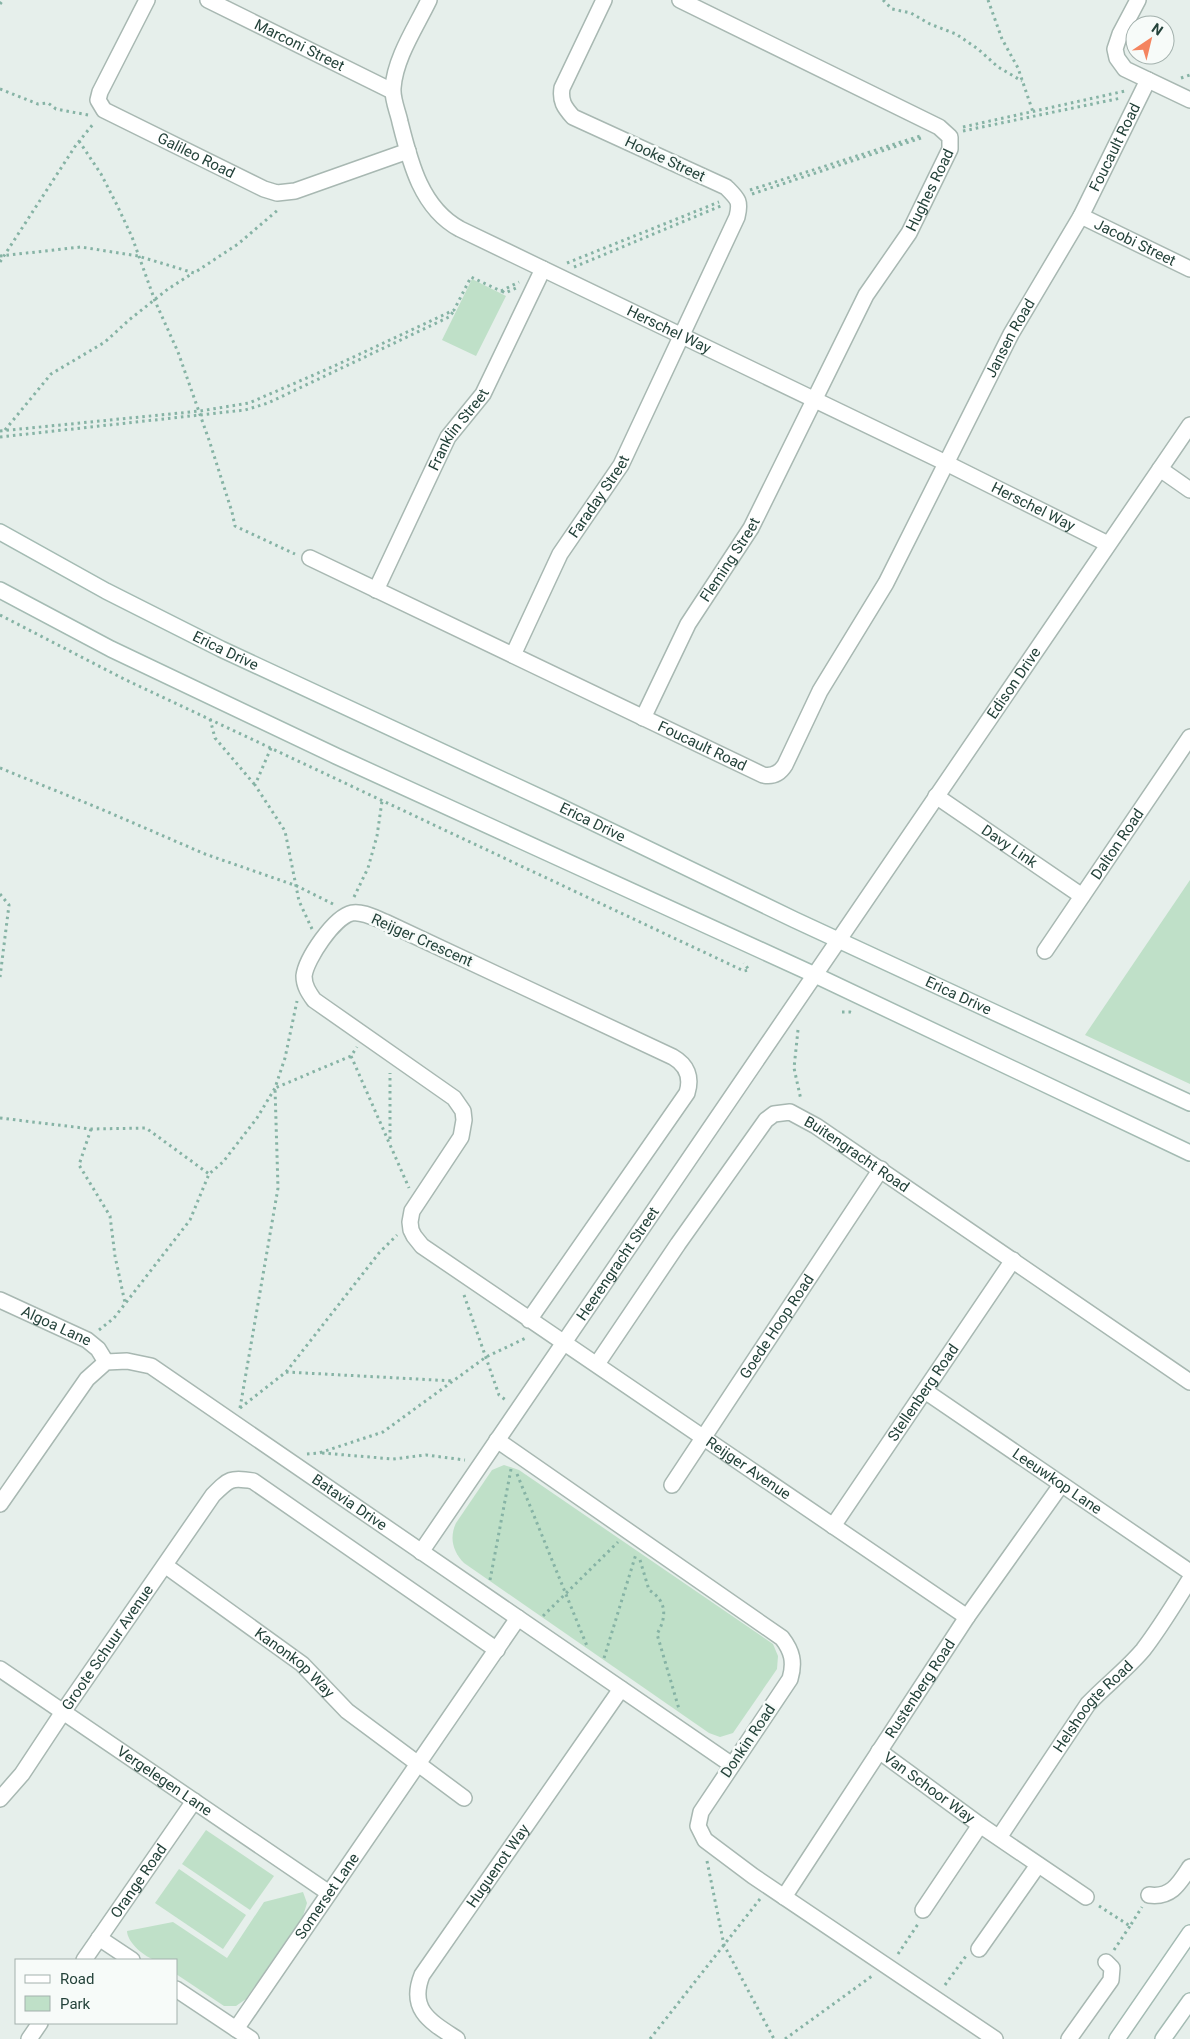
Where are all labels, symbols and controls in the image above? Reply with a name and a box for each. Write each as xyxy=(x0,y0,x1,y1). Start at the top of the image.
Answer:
street label: Marconi Street xyxy=(252,15,347,75)
north arrow xyxy=(1125,15,1175,65)
text: N xyxy=(1149,20,1166,39)
street label: Foucault Road xyxy=(1086,100,1144,194)
street label: Galileo Road xyxy=(154,129,238,182)
street label: Hooke Street xyxy=(622,133,708,185)
street label: Hughes Road xyxy=(902,146,958,234)
street label: Jacobi Street xyxy=(1091,215,1179,270)
street label: Jansen Road xyxy=(982,296,1039,381)
street label: Herschel Way xyxy=(624,302,714,357)
street label: Franklin Street xyxy=(424,386,493,473)
street label: Faraday Street xyxy=(565,452,633,541)
street label: Herschel Way xyxy=(988,478,1078,535)
street label: Fleming Street xyxy=(696,515,764,605)
street label: Erica Drive xyxy=(190,627,261,674)
street label: Edison Drive xyxy=(983,644,1045,722)
street label: Foucault Road xyxy=(655,717,750,775)
street label: Erica Drive xyxy=(557,799,628,846)
street label: Dalton Road xyxy=(1087,805,1148,883)
street label: Davy Link xyxy=(978,821,1041,872)
street label: Reijger Crescent xyxy=(369,910,476,970)
street label: Erica Drive xyxy=(923,973,994,1019)
street label: Buitengracht Road xyxy=(801,1112,913,1196)
street label: Heerengracht Street xyxy=(573,1203,663,1324)
street label: Goede Hoop Road xyxy=(736,1271,818,1382)
street label: Algoa Lane xyxy=(19,1302,94,1350)
street label: Stellenberg Road xyxy=(884,1341,962,1445)
street label: Reijger Avenue xyxy=(702,1433,794,1503)
street label: Leeuwkop Lane xyxy=(1009,1444,1105,1518)
street label: Batavia Drive xyxy=(308,1470,390,1534)
street label: Groote Schuur Avenue xyxy=(58,1581,157,1714)
street label: Kanonkop Way xyxy=(251,1624,338,1701)
street label: Rustenberg Road xyxy=(881,1636,959,1741)
street label: Helshoogte Road xyxy=(1049,1657,1137,1756)
street label: Donkin Road xyxy=(717,1701,779,1781)
street label: Vergelegen Lane xyxy=(113,1742,216,1820)
street label: Van Schoor Way xyxy=(880,1748,978,1827)
street label: Huguenot Way xyxy=(463,1821,533,1911)
street label: Orange Road xyxy=(107,1840,171,1922)
street label: Somerset Lane xyxy=(291,1850,363,1943)
legend xyxy=(15,1959,178,2024)
text: Road xyxy=(60,1970,94,1988)
text: Park xyxy=(60,1995,91,2013)

